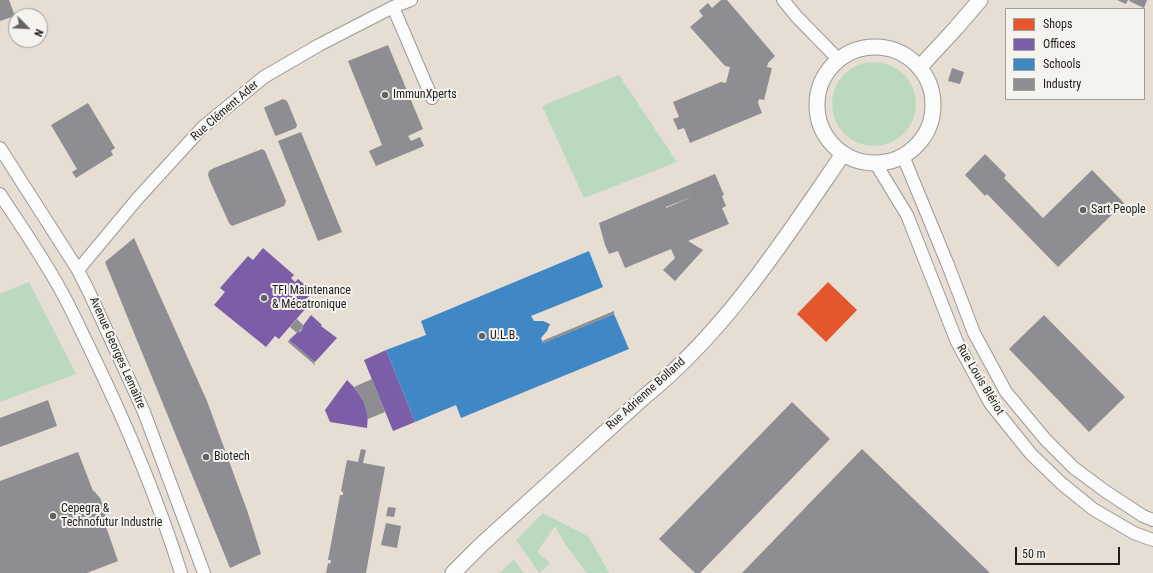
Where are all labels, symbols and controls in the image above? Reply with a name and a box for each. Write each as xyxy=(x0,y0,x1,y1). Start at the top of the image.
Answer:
north arrow xyxy=(8,8,48,48)
legend xyxy=(1005,8,1145,100)
text: Shops xyxy=(1043,17,1072,31)
text: N xyxy=(31,27,46,38)
text: Offices xyxy=(1043,37,1076,51)
text: Schools xyxy=(1043,57,1081,71)
text: Industry xyxy=(1043,77,1081,91)
street label: Rue Clément Ader xyxy=(188,78,262,144)
place label: ImmunXperts xyxy=(393,88,457,102)
marker: ImmunXperts xyxy=(380,90,390,100)
place label: Sart People xyxy=(1091,203,1146,217)
marker: Sart People xyxy=(1078,205,1088,215)
place label: TFI Maintenance & Mécatronique xyxy=(272,284,351,312)
marker: TFI Maintenance & Mécatronique xyxy=(259,293,269,303)
street label: Avenue Georges Lemaître xyxy=(86,295,148,411)
place label: U.L.B. xyxy=(490,329,518,343)
marker: U.L.B. xyxy=(477,331,487,341)
street label: Rue Louis Blériot xyxy=(953,342,1007,418)
street label: Rue Adrienne Bolland xyxy=(604,355,688,433)
place label: Biotech xyxy=(214,450,250,464)
marker: Biotech xyxy=(201,452,211,462)
place label: Cepegra & Technofutur Industrie xyxy=(61,502,162,530)
marker: Cepegra & Technofutur Industrie xyxy=(48,511,58,521)
scale bar xyxy=(1017,539,1122,565)
text: 50 m xyxy=(1022,547,1046,561)

